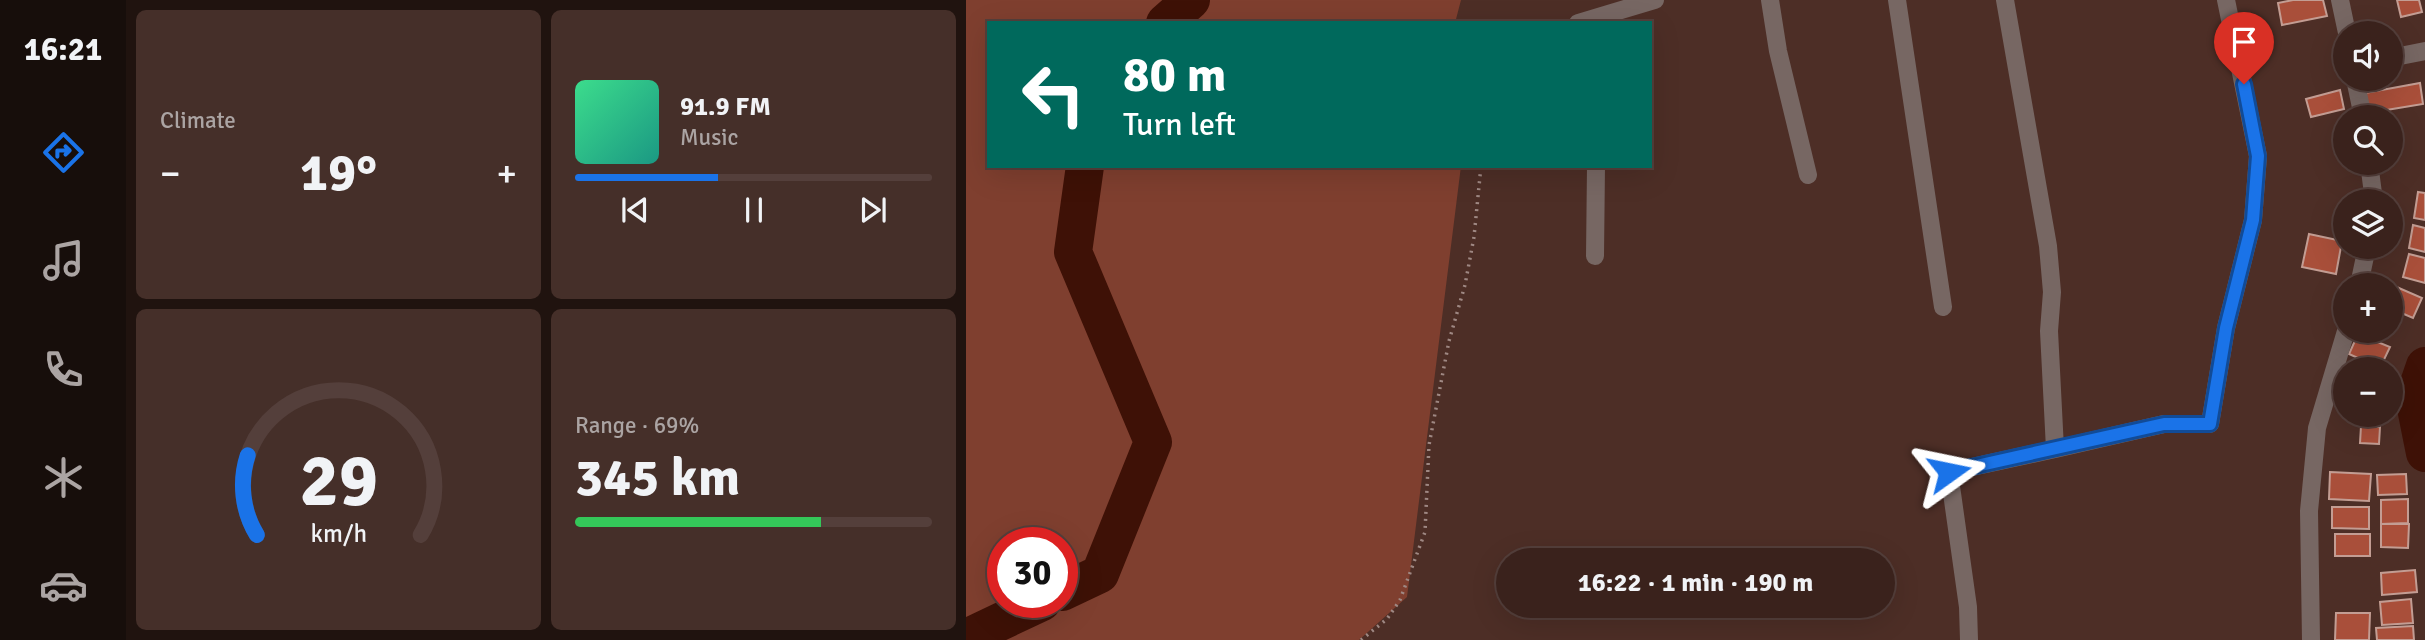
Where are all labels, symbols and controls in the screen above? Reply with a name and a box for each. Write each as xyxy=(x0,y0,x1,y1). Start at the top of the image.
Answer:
pin xyxy=(2214,12.0,2274,84)
map controls xyxy=(2333,21,2403,427)
button: sound xyxy=(2333,21,2403,91)
icon: arrive xyxy=(2225,23,2263,61)
text: 16:21 xyxy=(24,30,102,69)
text: 80 m xyxy=(1123,45,1226,105)
icon: left xyxy=(1008,49,1099,140)
text: 91.9 FM xyxy=(680,91,771,123)
text: Turn left xyxy=(1123,105,1236,144)
button: search xyxy=(2333,105,2403,175)
text: Climate xyxy=(160,106,236,135)
text: Music xyxy=(680,123,738,152)
icon: directions xyxy=(39,128,88,177)
text: 19° xyxy=(300,141,377,205)
text: − xyxy=(160,150,181,197)
text: + xyxy=(496,150,517,197)
button: layers xyxy=(2333,189,2403,259)
icon: previous xyxy=(616,191,654,229)
icon: pause xyxy=(735,191,773,229)
icon: next xyxy=(854,191,892,229)
icon: music xyxy=(39,236,88,285)
button: + xyxy=(2333,273,2403,343)
icon: phone xyxy=(39,345,88,394)
button: − xyxy=(2333,357,2403,427)
text: Range · 69% xyxy=(575,411,699,440)
position arrow xyxy=(1912,435,1986,509)
text: 29 xyxy=(299,438,378,527)
text: 345 km xyxy=(575,446,740,510)
icon: climate xyxy=(39,453,88,502)
text: km/h xyxy=(310,518,367,549)
speed limit sign: 30 xyxy=(987,527,1078,618)
icon: car xyxy=(39,561,88,610)
text: 16:22 · 1 min · 190 m xyxy=(1578,567,1813,599)

